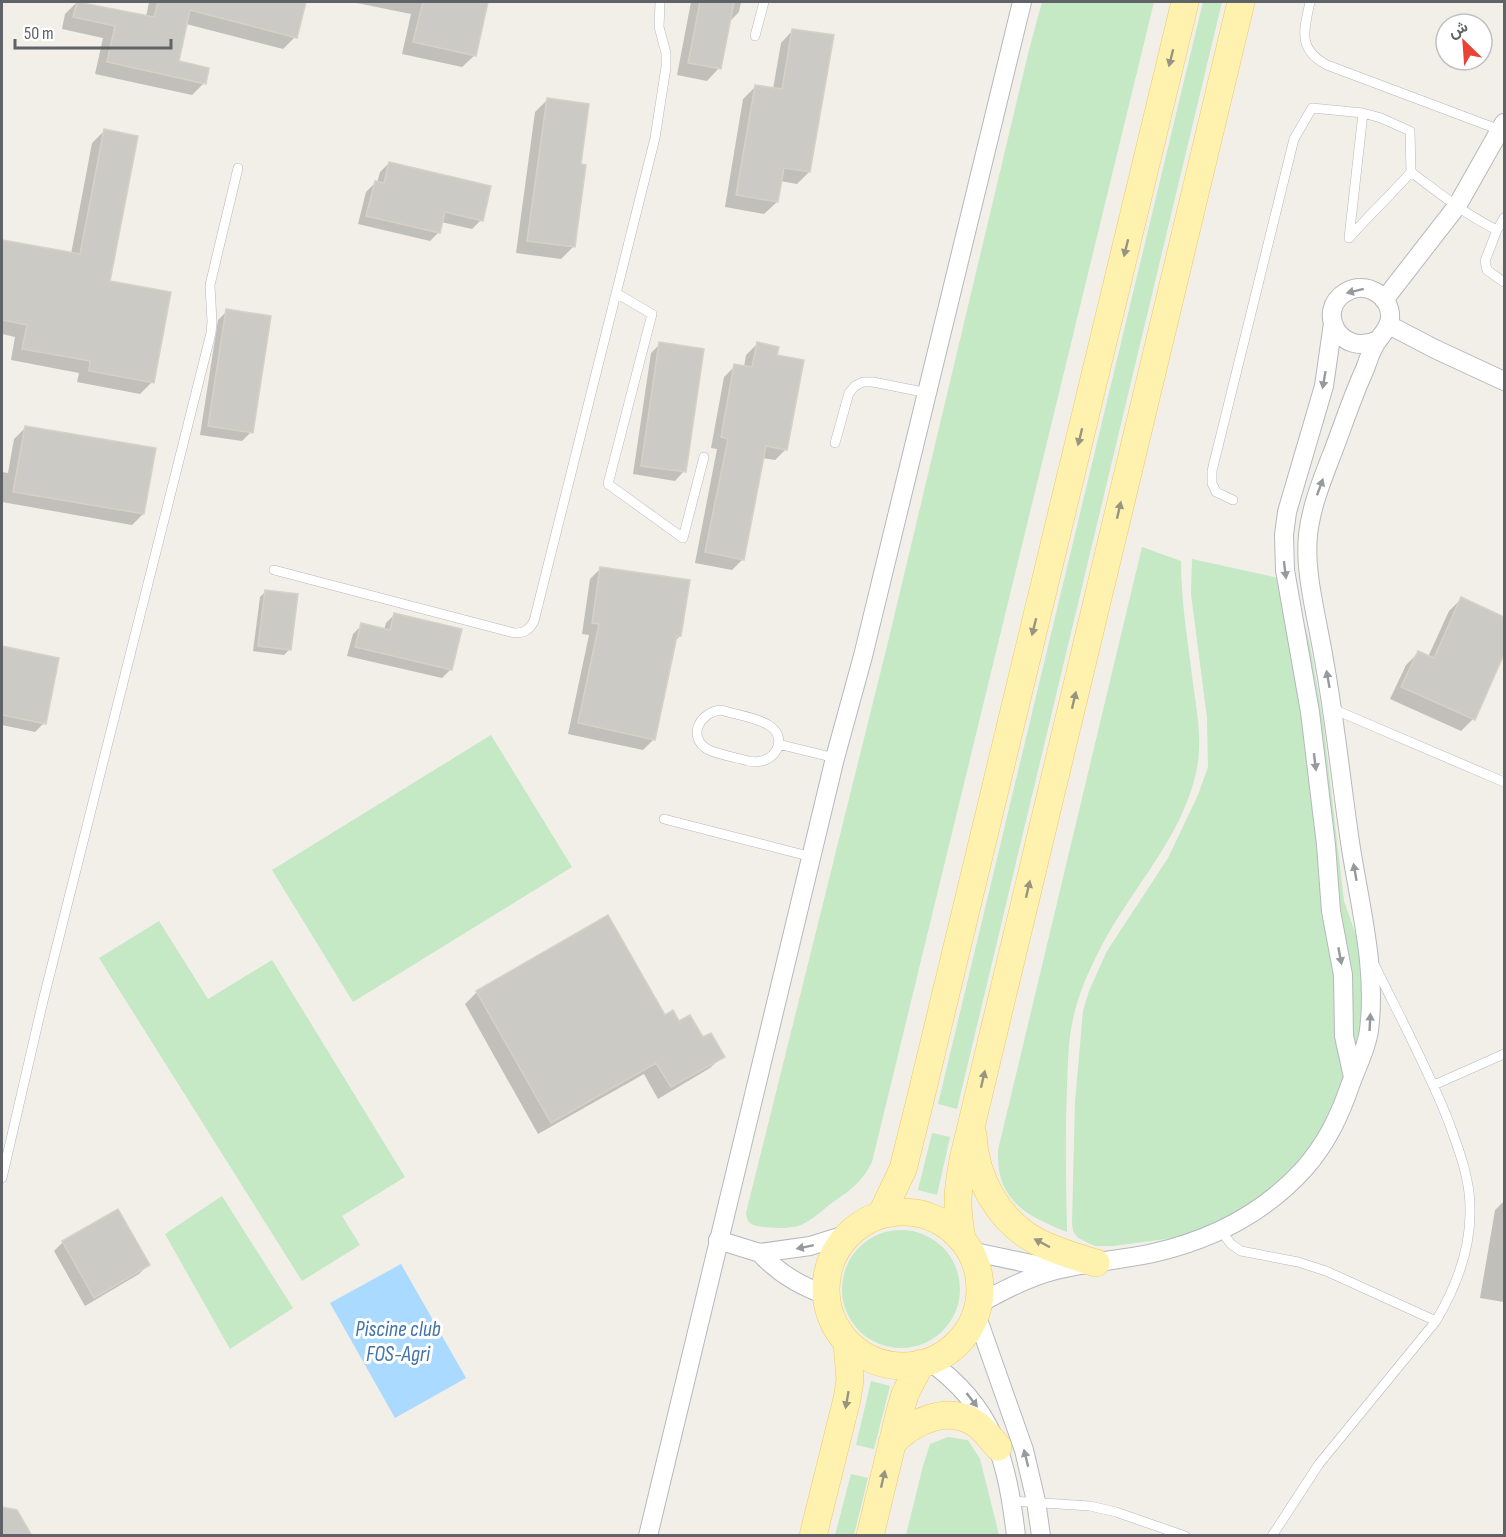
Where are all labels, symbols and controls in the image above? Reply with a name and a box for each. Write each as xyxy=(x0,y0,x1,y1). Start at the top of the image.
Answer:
scale bar xyxy=(15,12,171,50)
north arrow xyxy=(1434,12,1494,72)
text: ش xyxy=(1446,17,1471,42)
text: 50 m xyxy=(24,23,54,44)
one-way arrow xyxy=(1166,49,1176,68)
one-way arrow xyxy=(1120,239,1130,257)
one-way arrow xyxy=(1345,286,1364,296)
one-way arrow xyxy=(1320,371,1329,390)
one-way arrow xyxy=(1074,428,1084,447)
one-way arrow xyxy=(1315,478,1325,496)
one-way arrow xyxy=(1115,501,1125,519)
one-way arrow xyxy=(1281,560,1290,579)
one-way arrow xyxy=(1029,618,1039,636)
one-way arrow xyxy=(1323,669,1332,688)
one-way arrow xyxy=(1069,691,1079,709)
one-way arrow xyxy=(1311,753,1320,772)
one-way arrow xyxy=(1350,862,1359,881)
one-way arrow xyxy=(1024,880,1034,899)
one-way arrow xyxy=(1336,946,1345,965)
one-way arrow xyxy=(1365,1012,1374,1031)
one-way arrow xyxy=(979,1070,989,1088)
one-way arrow xyxy=(1033,1239,1050,1248)
one-way arrow xyxy=(795,1242,814,1252)
water label: Piscine club FOS-Agri xyxy=(355,1316,441,1368)
one-way arrow xyxy=(842,1391,851,1410)
one-way arrow xyxy=(966,1391,978,1407)
one-way arrow xyxy=(1020,1449,1030,1467)
one-way arrow xyxy=(879,1469,889,1488)

